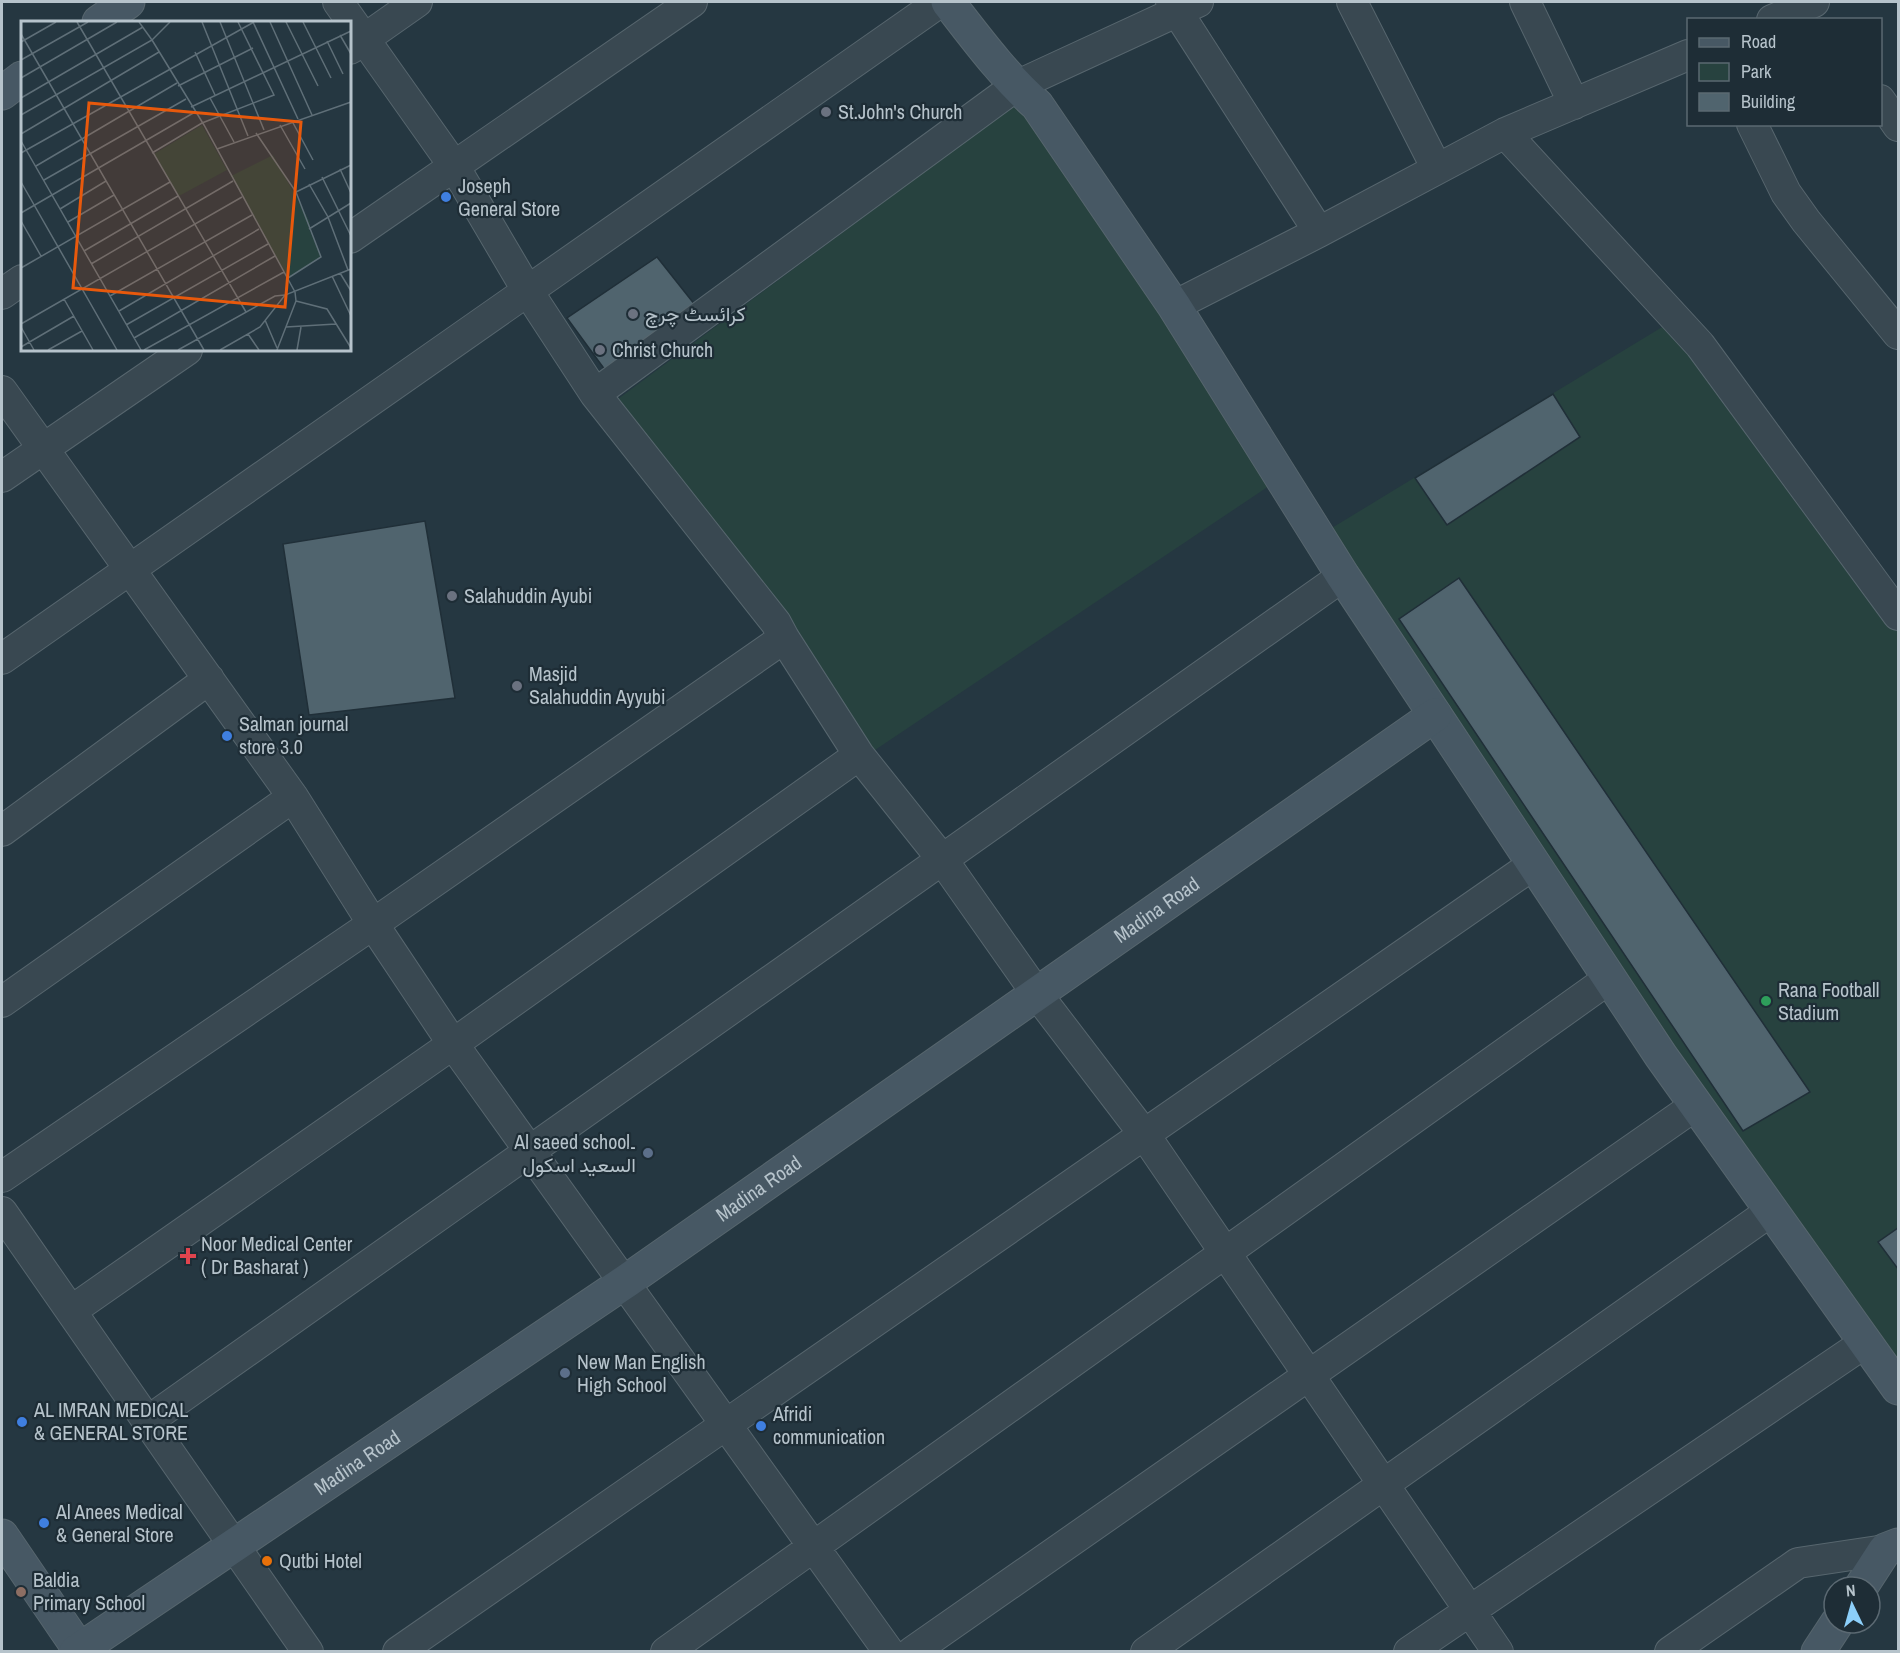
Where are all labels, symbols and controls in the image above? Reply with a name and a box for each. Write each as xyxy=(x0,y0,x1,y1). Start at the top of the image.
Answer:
legend xyxy=(1687,18,1882,126)
inset map xyxy=(21,21,351,351)
text: Road xyxy=(1741,29,1776,54)
text: Park xyxy=(1741,59,1772,84)
text: Building xyxy=(1741,89,1796,114)
place label: St.John's Church xyxy=(838,98,962,125)
marker: St.John's Church xyxy=(819,105,833,119)
place label: Joseph General Store xyxy=(458,172,560,222)
marker: Joseph General Store xyxy=(439,190,453,204)
place label: کرائسٹ چرچ xyxy=(645,300,746,328)
marker: کرائسٹ چرچ xyxy=(626,307,640,321)
place label: Christ Church xyxy=(612,336,713,363)
marker: Christ Church xyxy=(593,343,607,357)
place label: Salahuddin Ayubi xyxy=(464,582,592,609)
marker: Salahuddin Ayubi xyxy=(445,589,459,603)
place label: Masjid Salahuddin Ayyubi xyxy=(529,660,666,710)
marker: Masjid Salahuddin Ayyubi xyxy=(510,679,524,693)
place label: Salman journal store 3.0 xyxy=(239,710,348,760)
marker: Salman journal store 3.0 xyxy=(220,729,234,743)
street label: Madina Road xyxy=(1108,870,1204,949)
place label: Rana Football Stadium xyxy=(1778,976,1879,1026)
marker: Rana Football Stadium xyxy=(1759,994,1773,1008)
place label: Al saeed school۔ السعید اسکول xyxy=(513,1128,636,1178)
marker: Al saeed school۔ السعید اسکول xyxy=(641,1146,655,1160)
street label: Madina Road xyxy=(710,1149,806,1228)
place label: Noor Medical Center ( Dr Basharat ) xyxy=(201,1230,353,1280)
marker: Noor Medical Center ( Dr Basharat ) xyxy=(179,1247,197,1265)
place label: New Man English High School xyxy=(577,1348,706,1398)
marker: New Man English High School xyxy=(558,1366,572,1380)
place label: AL IMRAN MEDICAL & GENERAL STORE xyxy=(33,1396,188,1446)
place label: Afridi communication xyxy=(772,1400,885,1450)
marker: AL IMRAN MEDICAL & GENERAL STORE xyxy=(15,1415,29,1429)
marker: Afridi communication xyxy=(754,1419,768,1433)
street label: Madina Road xyxy=(308,1423,405,1501)
place label: Al Anees Medical & General Store xyxy=(55,1498,183,1548)
marker: Al Anees Medical & General Store xyxy=(37,1516,51,1530)
place label: Qutbi Hotel xyxy=(279,1547,362,1574)
marker: Qutbi Hotel xyxy=(260,1554,274,1568)
place label: Baldia Primary School xyxy=(33,1566,145,1616)
north arrow xyxy=(1822,1575,1882,1635)
text: N xyxy=(1845,1579,1856,1601)
marker: Baldia Primary School xyxy=(14,1585,28,1599)

